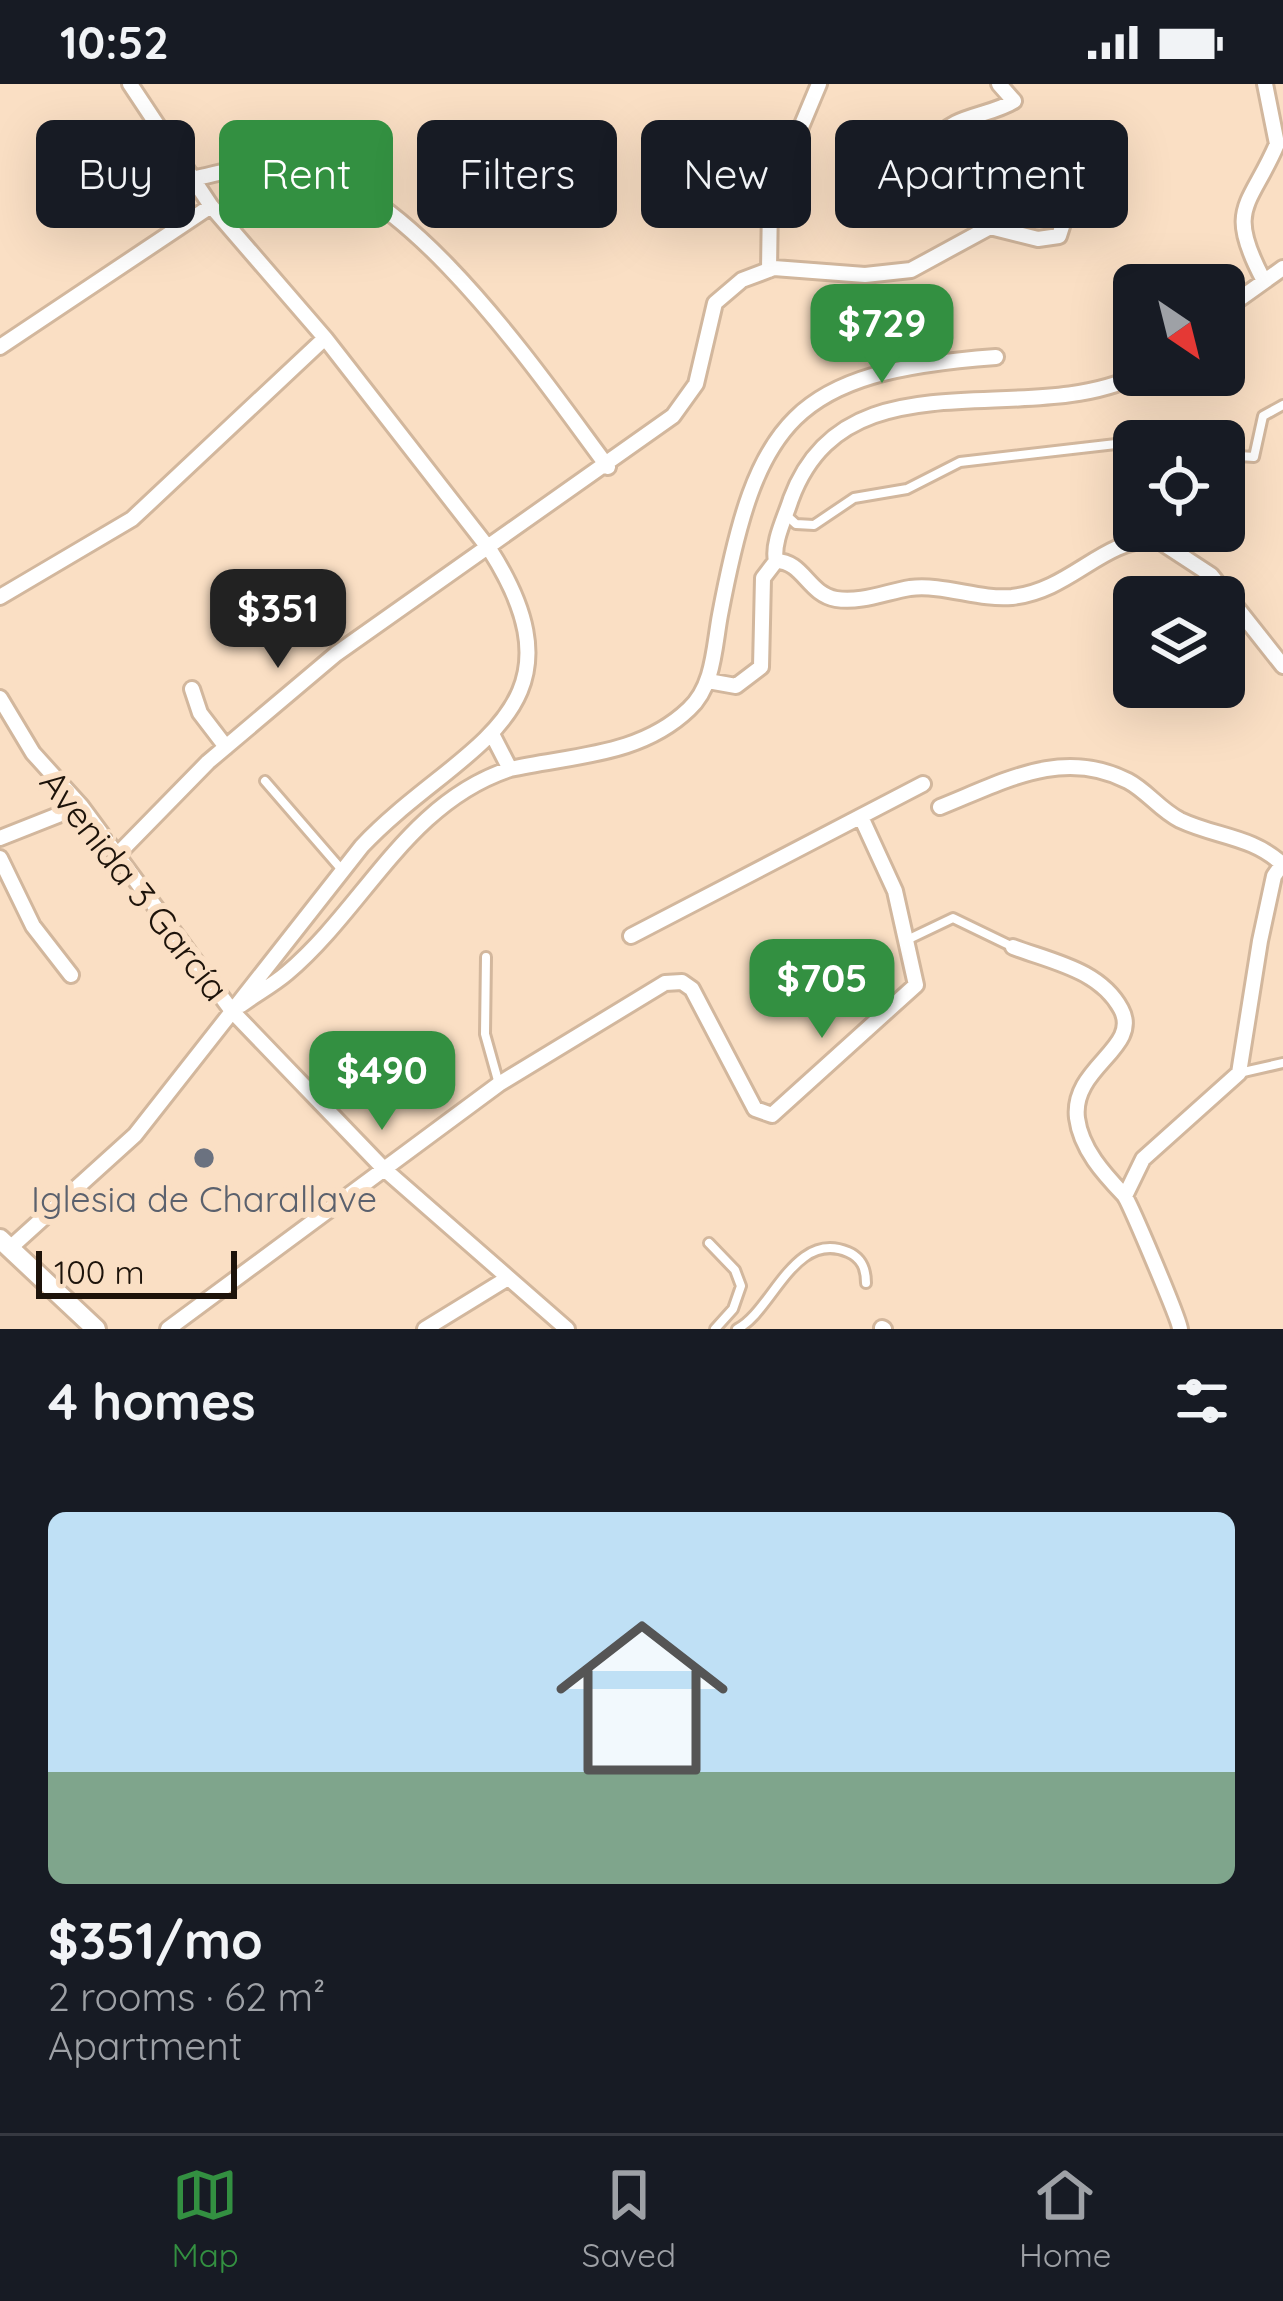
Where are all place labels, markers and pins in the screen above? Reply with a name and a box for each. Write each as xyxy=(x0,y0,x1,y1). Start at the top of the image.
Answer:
pin: $729 xyxy=(811,284,953,386)
pin: $351 xyxy=(207,569,349,671)
pin: $705 xyxy=(751,939,893,1041)
pin: $490 xyxy=(311,1031,453,1133)
marker: Iglesia de Charallave xyxy=(191,1145,217,1171)
place label: Iglesia de Charallave xyxy=(31,1176,377,1221)

